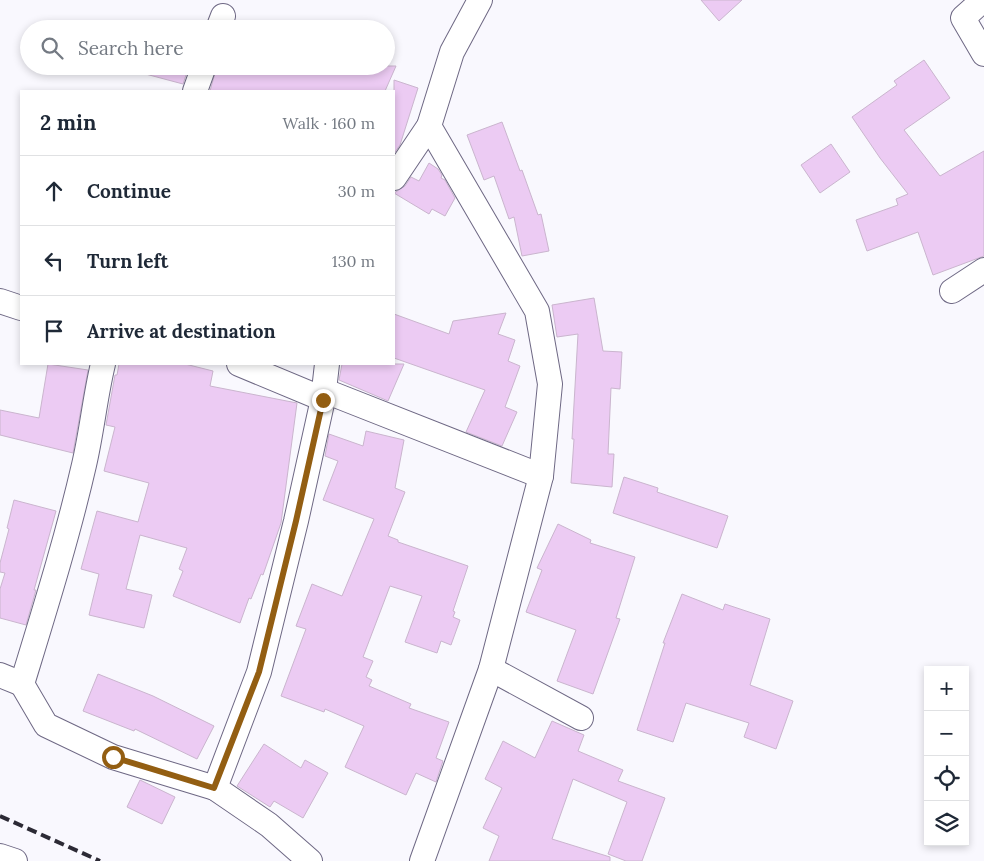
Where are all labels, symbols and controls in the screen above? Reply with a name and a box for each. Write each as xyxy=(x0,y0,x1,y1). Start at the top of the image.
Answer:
search box xyxy=(20,20,395,75)
icon: search xyxy=(38,34,66,62)
text: Search here xyxy=(78,36,184,60)
text: 2 min xyxy=(40,109,96,136)
text: Walk · 160 m xyxy=(283,113,375,133)
icon: ahead xyxy=(40,177,68,205)
text: Continue xyxy=(87,179,171,203)
text: 30 m xyxy=(338,181,375,201)
icon: left xyxy=(40,247,68,275)
text: Turn left xyxy=(87,249,168,273)
text: 130 m xyxy=(332,251,375,271)
icon: arrive xyxy=(40,317,68,345)
text: Arrive at destination xyxy=(87,319,276,343)
route end xyxy=(312,389,335,412)
map controls xyxy=(924,666,969,846)
button: + xyxy=(924,666,969,711)
button: − xyxy=(924,711,969,756)
route start xyxy=(102,746,125,769)
button: locate xyxy=(924,756,969,801)
button: layers xyxy=(924,801,969,846)

